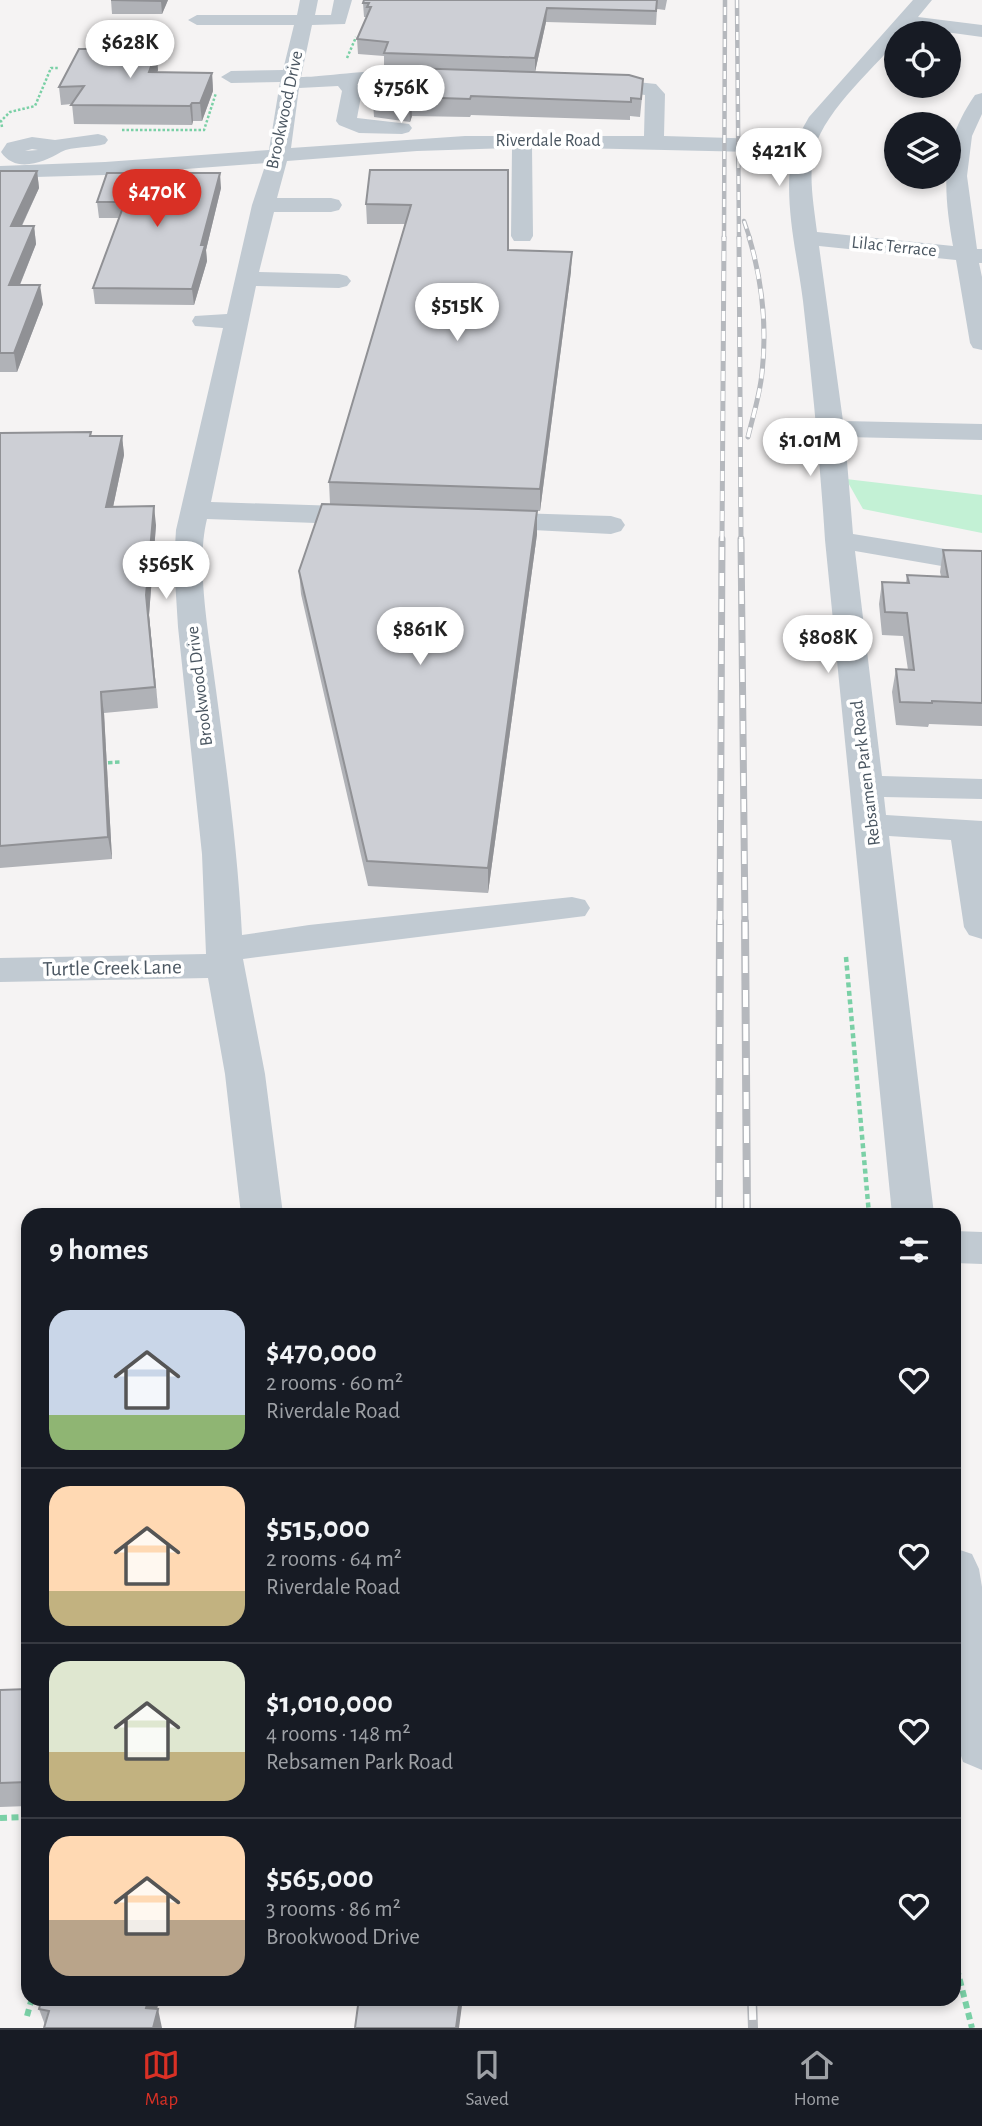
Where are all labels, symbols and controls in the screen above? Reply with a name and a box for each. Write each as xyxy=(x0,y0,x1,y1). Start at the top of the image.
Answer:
pin: $628K xyxy=(81,20,179,80)
map controls xyxy=(884,21,961,189)
button: locate xyxy=(884,21,961,98)
text: $628K xyxy=(101,31,159,54)
street label: Brookwood Drive xyxy=(264,49,306,171)
pin: $756K xyxy=(352,66,450,125)
text: $756K xyxy=(374,76,428,99)
button: layers xyxy=(884,112,961,189)
pin: $421K xyxy=(730,128,828,188)
street label: Riverdale Road xyxy=(496,132,600,150)
text: $421K xyxy=(752,139,806,162)
pin: $470K xyxy=(108,170,206,229)
text: $470K xyxy=(128,180,186,203)
street label: Lilac Terrace xyxy=(851,234,937,260)
pin: $515K xyxy=(408,284,506,343)
text: $515K xyxy=(431,294,483,317)
pin: $1.01M xyxy=(753,419,867,478)
text: $1.01M xyxy=(779,429,841,452)
pin: $565K xyxy=(117,542,215,601)
text: $565K xyxy=(139,552,193,575)
pin: $861K xyxy=(371,608,469,667)
pin: $808K xyxy=(779,616,877,675)
text: $861K xyxy=(393,618,447,641)
street label: Brookwood Drive xyxy=(184,625,216,747)
text: $808K xyxy=(799,626,857,649)
street label: Rebsamen Park Road xyxy=(848,699,884,847)
street label: Turtle Creek Lane xyxy=(42,956,182,980)
icon: filters xyxy=(895,1231,933,1269)
text: 9 homes xyxy=(49,1235,149,1265)
text: $470,000 xyxy=(266,1337,377,1367)
icon: home xyxy=(105,1338,189,1422)
icon: heart xyxy=(895,1361,933,1399)
text: 2 rooms · 60 m² xyxy=(266,1372,403,1395)
text: Riverdale Road xyxy=(266,1400,400,1423)
text: $515,000 xyxy=(266,1513,370,1543)
icon: home xyxy=(105,1514,189,1598)
icon: heart xyxy=(895,1537,933,1575)
text: 2 rooms · 64 m² xyxy=(266,1548,402,1571)
text: Riverdale Road xyxy=(266,1576,400,1599)
text: $1,010,000 xyxy=(266,1688,393,1718)
icon: home xyxy=(105,1689,189,1773)
icon: heart xyxy=(895,1712,933,1750)
text: 4 rooms · 148 m² xyxy=(266,1723,411,1746)
text: Rebsamen Park Road xyxy=(266,1751,453,1774)
text: $565,000 xyxy=(266,1863,374,1893)
icon: home xyxy=(105,1864,189,1948)
icon: heart xyxy=(895,1887,933,1925)
text: 3 rooms · 86 m² xyxy=(266,1898,401,1921)
text: Brookwood Drive xyxy=(266,1926,420,1949)
tab: Map xyxy=(142,2046,180,2111)
tab: Saved xyxy=(465,2046,509,2111)
tab: Home xyxy=(794,2046,840,2111)

